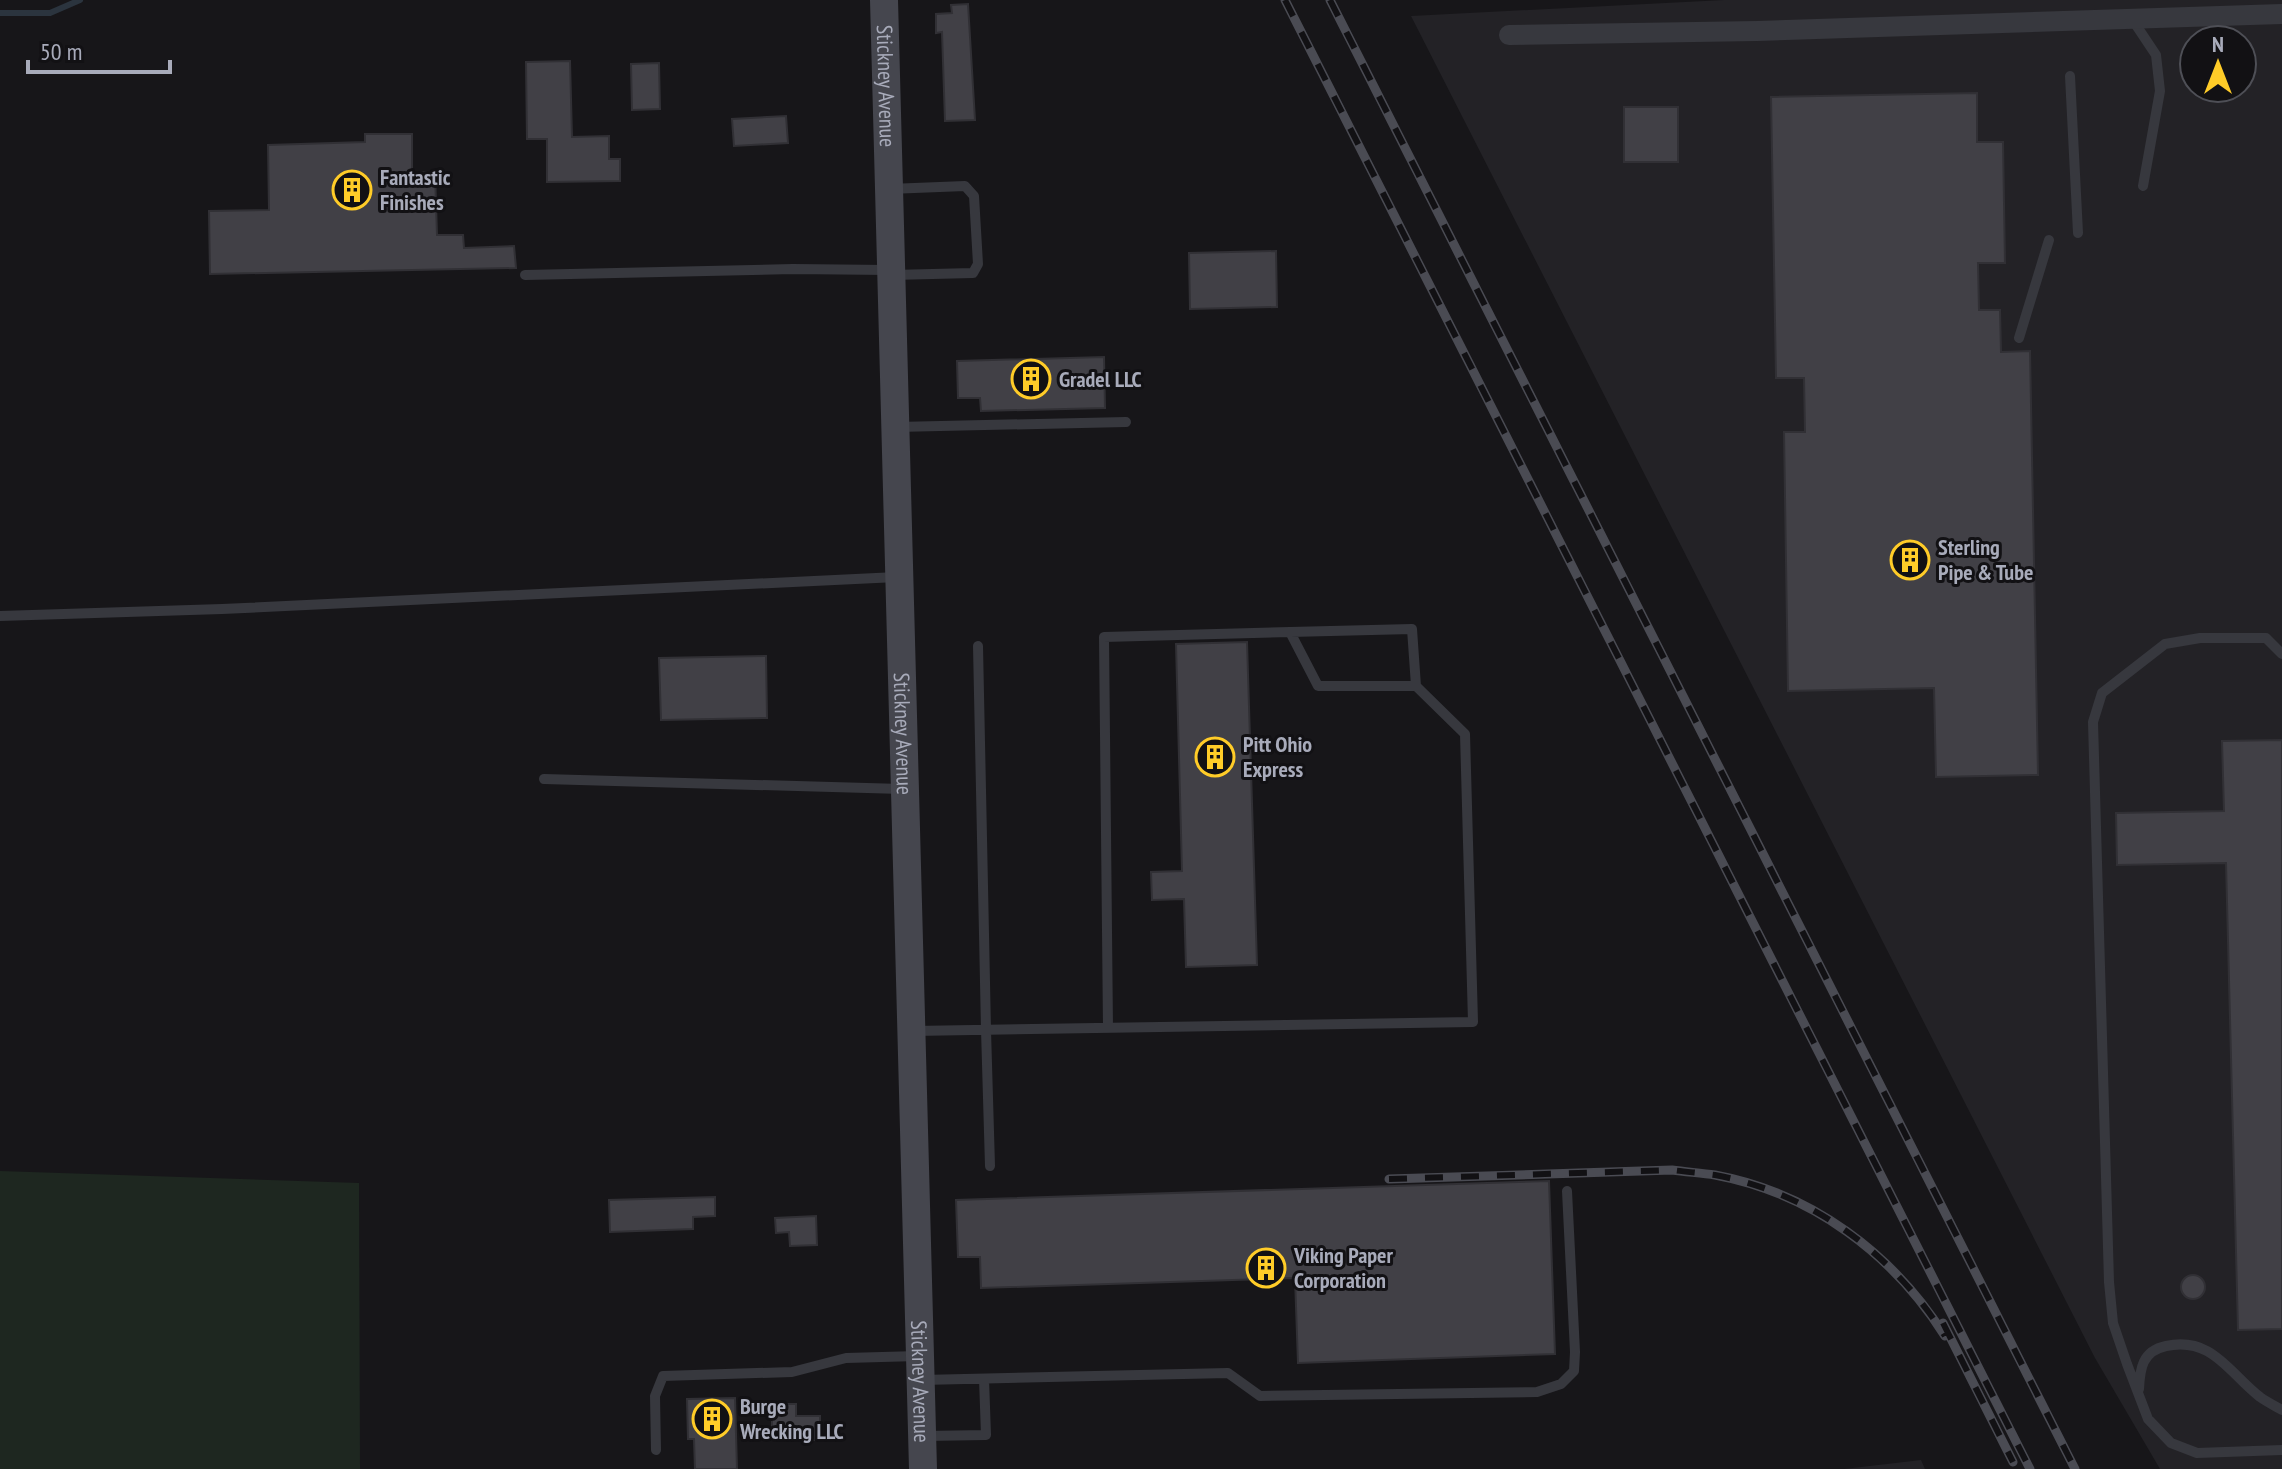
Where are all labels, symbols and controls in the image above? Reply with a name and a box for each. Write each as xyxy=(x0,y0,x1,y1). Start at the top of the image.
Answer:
scale bar xyxy=(28,24,170,74)
street label: Stickney Avenue xyxy=(871,24,902,148)
north arrow xyxy=(2178,24,2258,104)
text: N xyxy=(2212,30,2224,58)
text: 50 m xyxy=(40,36,82,67)
place label: Fantastic Finishes xyxy=(380,163,451,216)
building icon: Fantastic Finishes xyxy=(331,169,373,211)
building icon: Gradel LLC xyxy=(1010,358,1052,400)
place label: Gradel LLC xyxy=(1059,365,1142,393)
place label: Sterling Pipe & Tube xyxy=(1938,533,2033,586)
building icon: Sterling Pipe & Tube xyxy=(1889,539,1931,581)
street label: Stickney Avenue xyxy=(888,672,919,795)
place label: Pitt Ohio Express xyxy=(1243,730,1312,783)
building icon: Pitt Ohio Express xyxy=(1194,736,1236,778)
place label: Viking Paper Corporation xyxy=(1293,1241,1393,1294)
building icon: Viking Paper Corporation xyxy=(1245,1247,1287,1289)
street label: Stickney Avenue xyxy=(905,1320,936,1443)
place label: Burge Wrecking LLC xyxy=(739,1392,844,1445)
building icon: Burge Wrecking LLC xyxy=(691,1398,733,1440)

